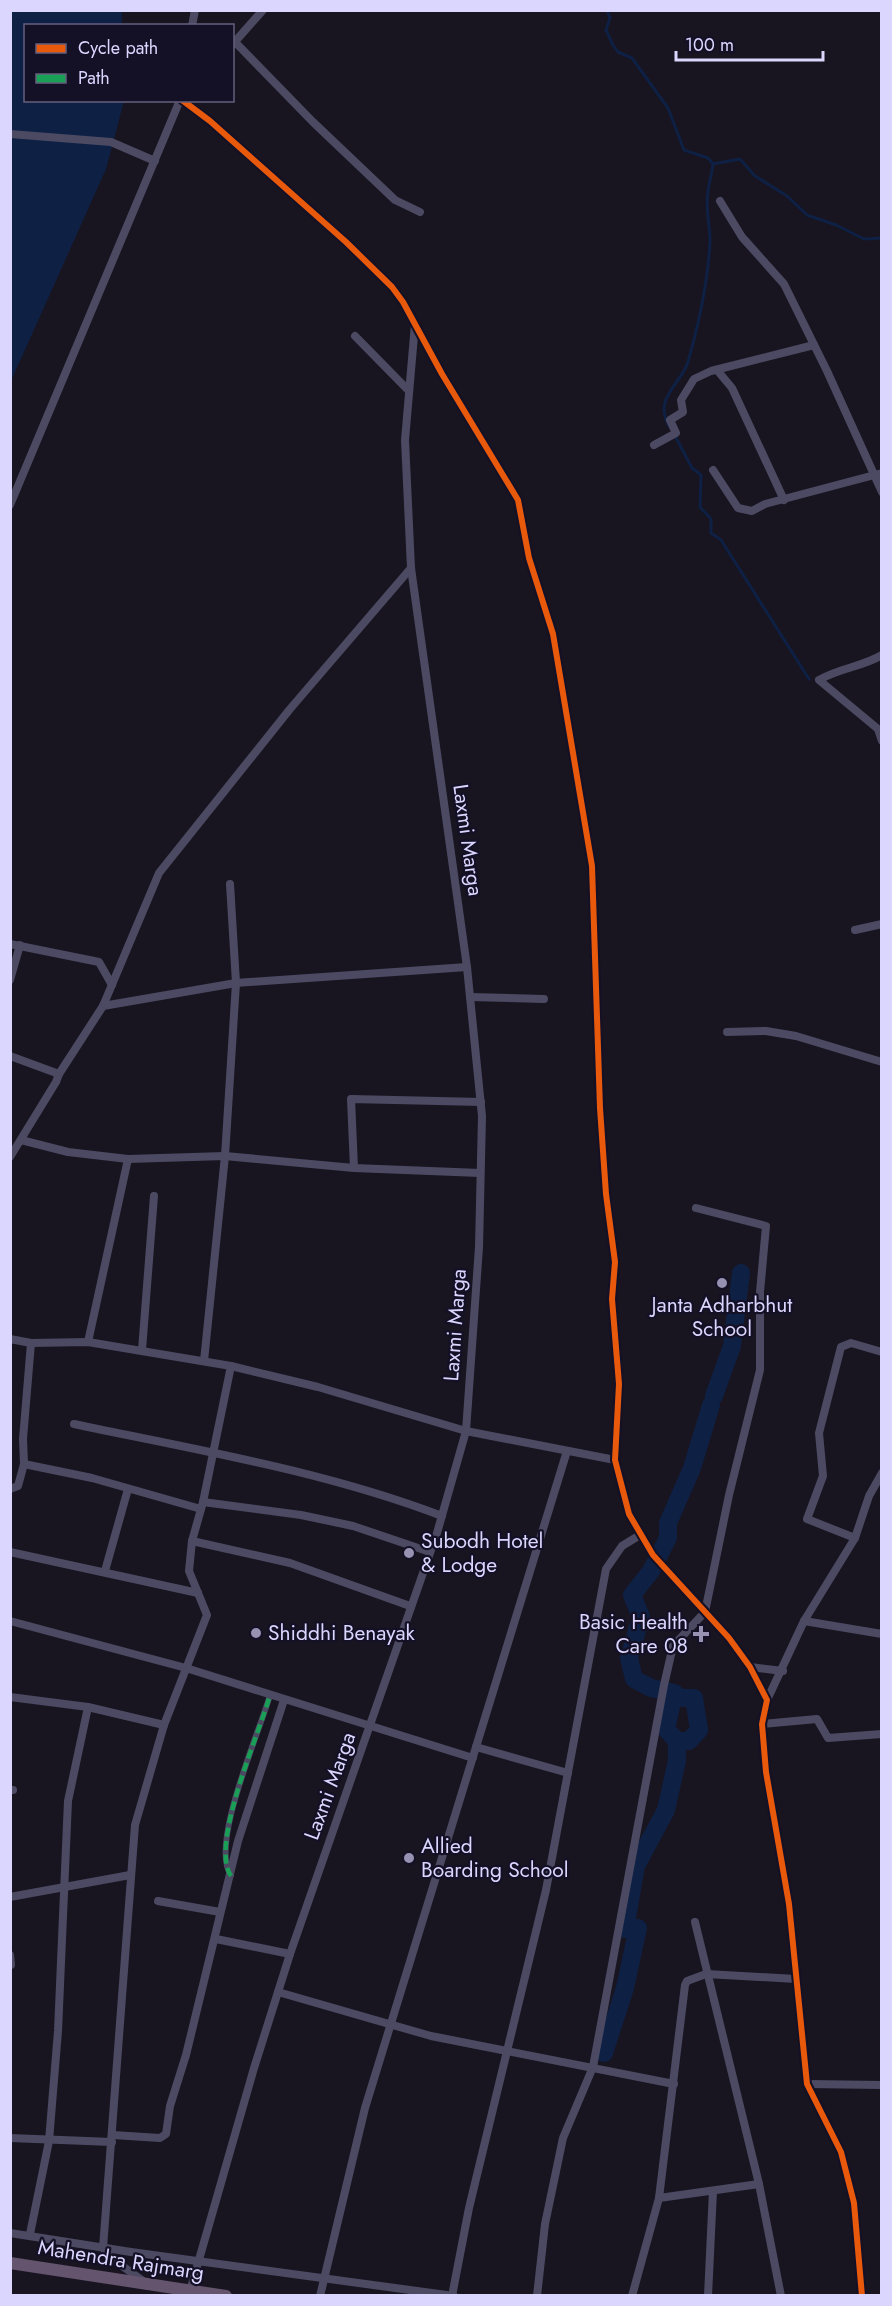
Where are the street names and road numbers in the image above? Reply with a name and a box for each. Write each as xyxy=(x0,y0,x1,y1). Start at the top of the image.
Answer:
street label: Laxmi Marga xyxy=(445,782,491,898)
street label: Laxmi Marga xyxy=(436,1268,474,1382)
street label: Laxmi Marga xyxy=(297,1728,363,1844)
street label: Mahendra Rajmarg xyxy=(36,2232,206,2288)

